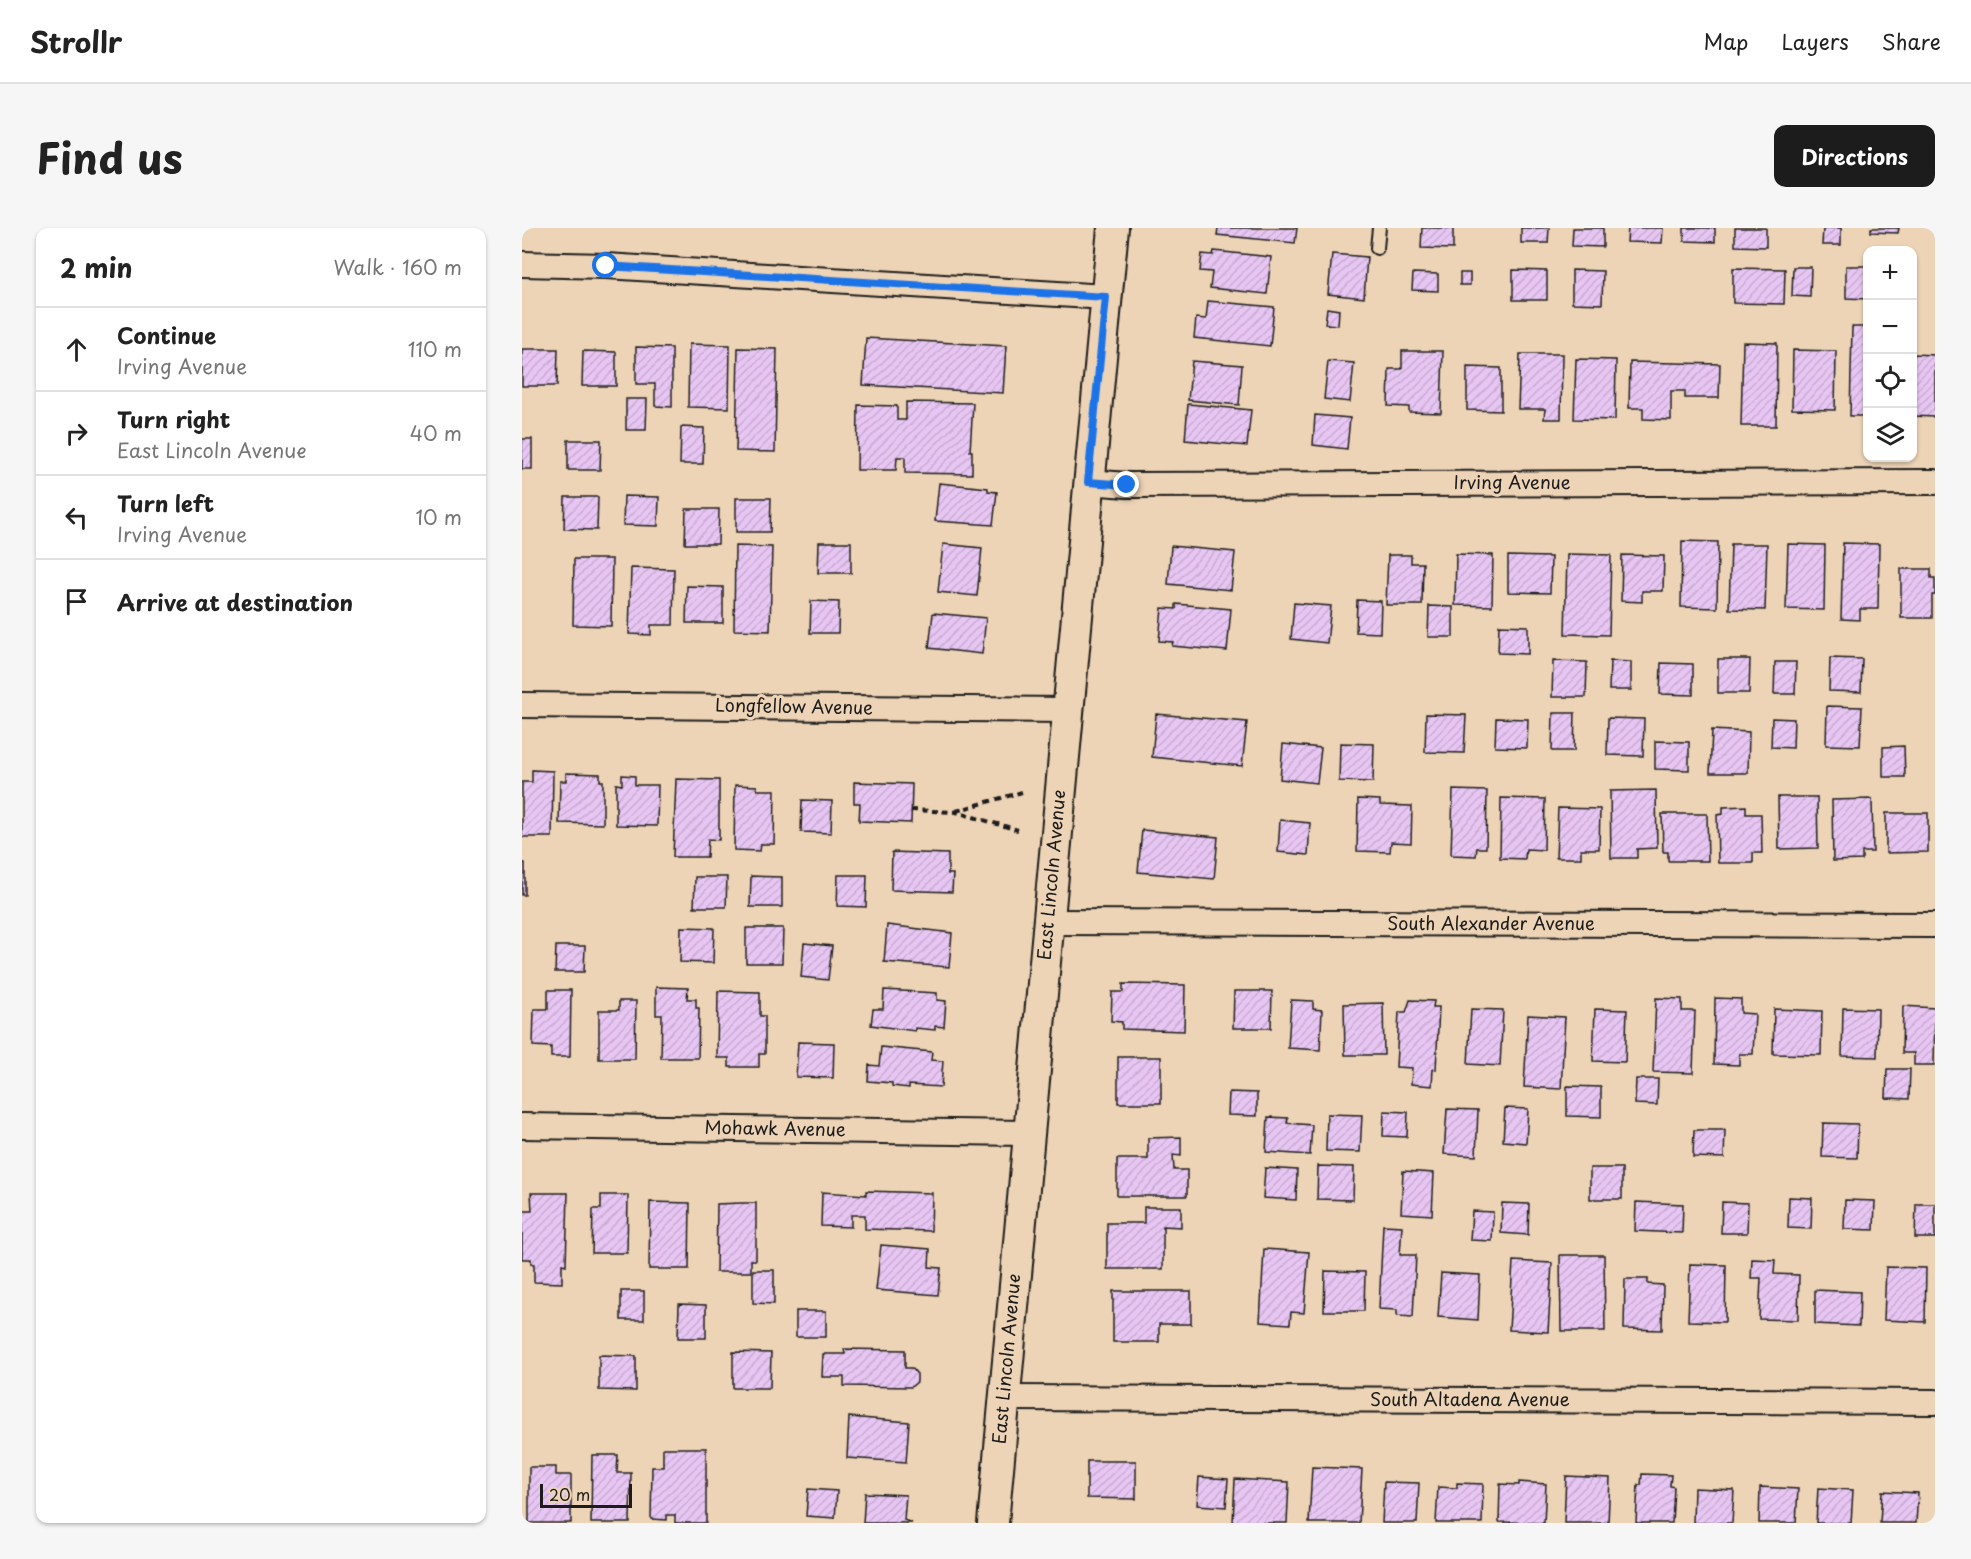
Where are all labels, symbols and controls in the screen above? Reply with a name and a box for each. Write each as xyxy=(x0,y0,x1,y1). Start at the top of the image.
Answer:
text: Strollr xyxy=(30,20,122,63)
text: Map xyxy=(1704,25,1748,57)
text: Layers xyxy=(1781,25,1849,57)
text: Share xyxy=(1882,25,1941,57)
text: Find us xyxy=(36,125,183,188)
button: Directions xyxy=(1774,125,1935,187)
map controls xyxy=(1863,246,1917,462)
button: + xyxy=(1863,246,1917,300)
text: 2 min xyxy=(60,248,133,287)
text: Walk · 160 m xyxy=(334,252,462,282)
route start xyxy=(592,252,618,278)
button: − xyxy=(1863,300,1917,354)
text: Continue xyxy=(117,318,216,351)
icon: ahead xyxy=(60,333,93,366)
text: 110 m xyxy=(408,334,462,364)
text: Irving Avenue xyxy=(117,351,247,381)
button: locate xyxy=(1863,354,1917,408)
text: Turn right xyxy=(117,402,230,435)
button: layers xyxy=(1863,408,1917,462)
icon: right xyxy=(60,417,93,450)
text: 40 m xyxy=(410,418,462,448)
text: East Lincoln Avenue xyxy=(117,435,306,465)
street label: Irving Avenue xyxy=(1453,468,1571,495)
route end xyxy=(1113,471,1139,497)
text: Turn left xyxy=(117,486,214,519)
icon: left xyxy=(60,501,93,534)
text: 10 m xyxy=(415,502,462,532)
text: Irving Avenue xyxy=(117,519,247,549)
icon: arrive xyxy=(60,585,93,618)
text: Arrive at destination xyxy=(117,585,353,618)
street label: Longfellow Avenue xyxy=(715,691,873,720)
street label: East Lincoln Avenue xyxy=(1030,789,1071,961)
street label: South Alexander Avenue xyxy=(1387,909,1595,936)
street label: Mohawk Avenue xyxy=(704,1113,846,1142)
street label: East Lincoln Avenue xyxy=(985,1273,1026,1445)
street label: South Altadena Avenue xyxy=(1370,1385,1570,1412)
scale bar xyxy=(540,1481,632,1508)
text: 20 m xyxy=(549,1482,590,1506)

